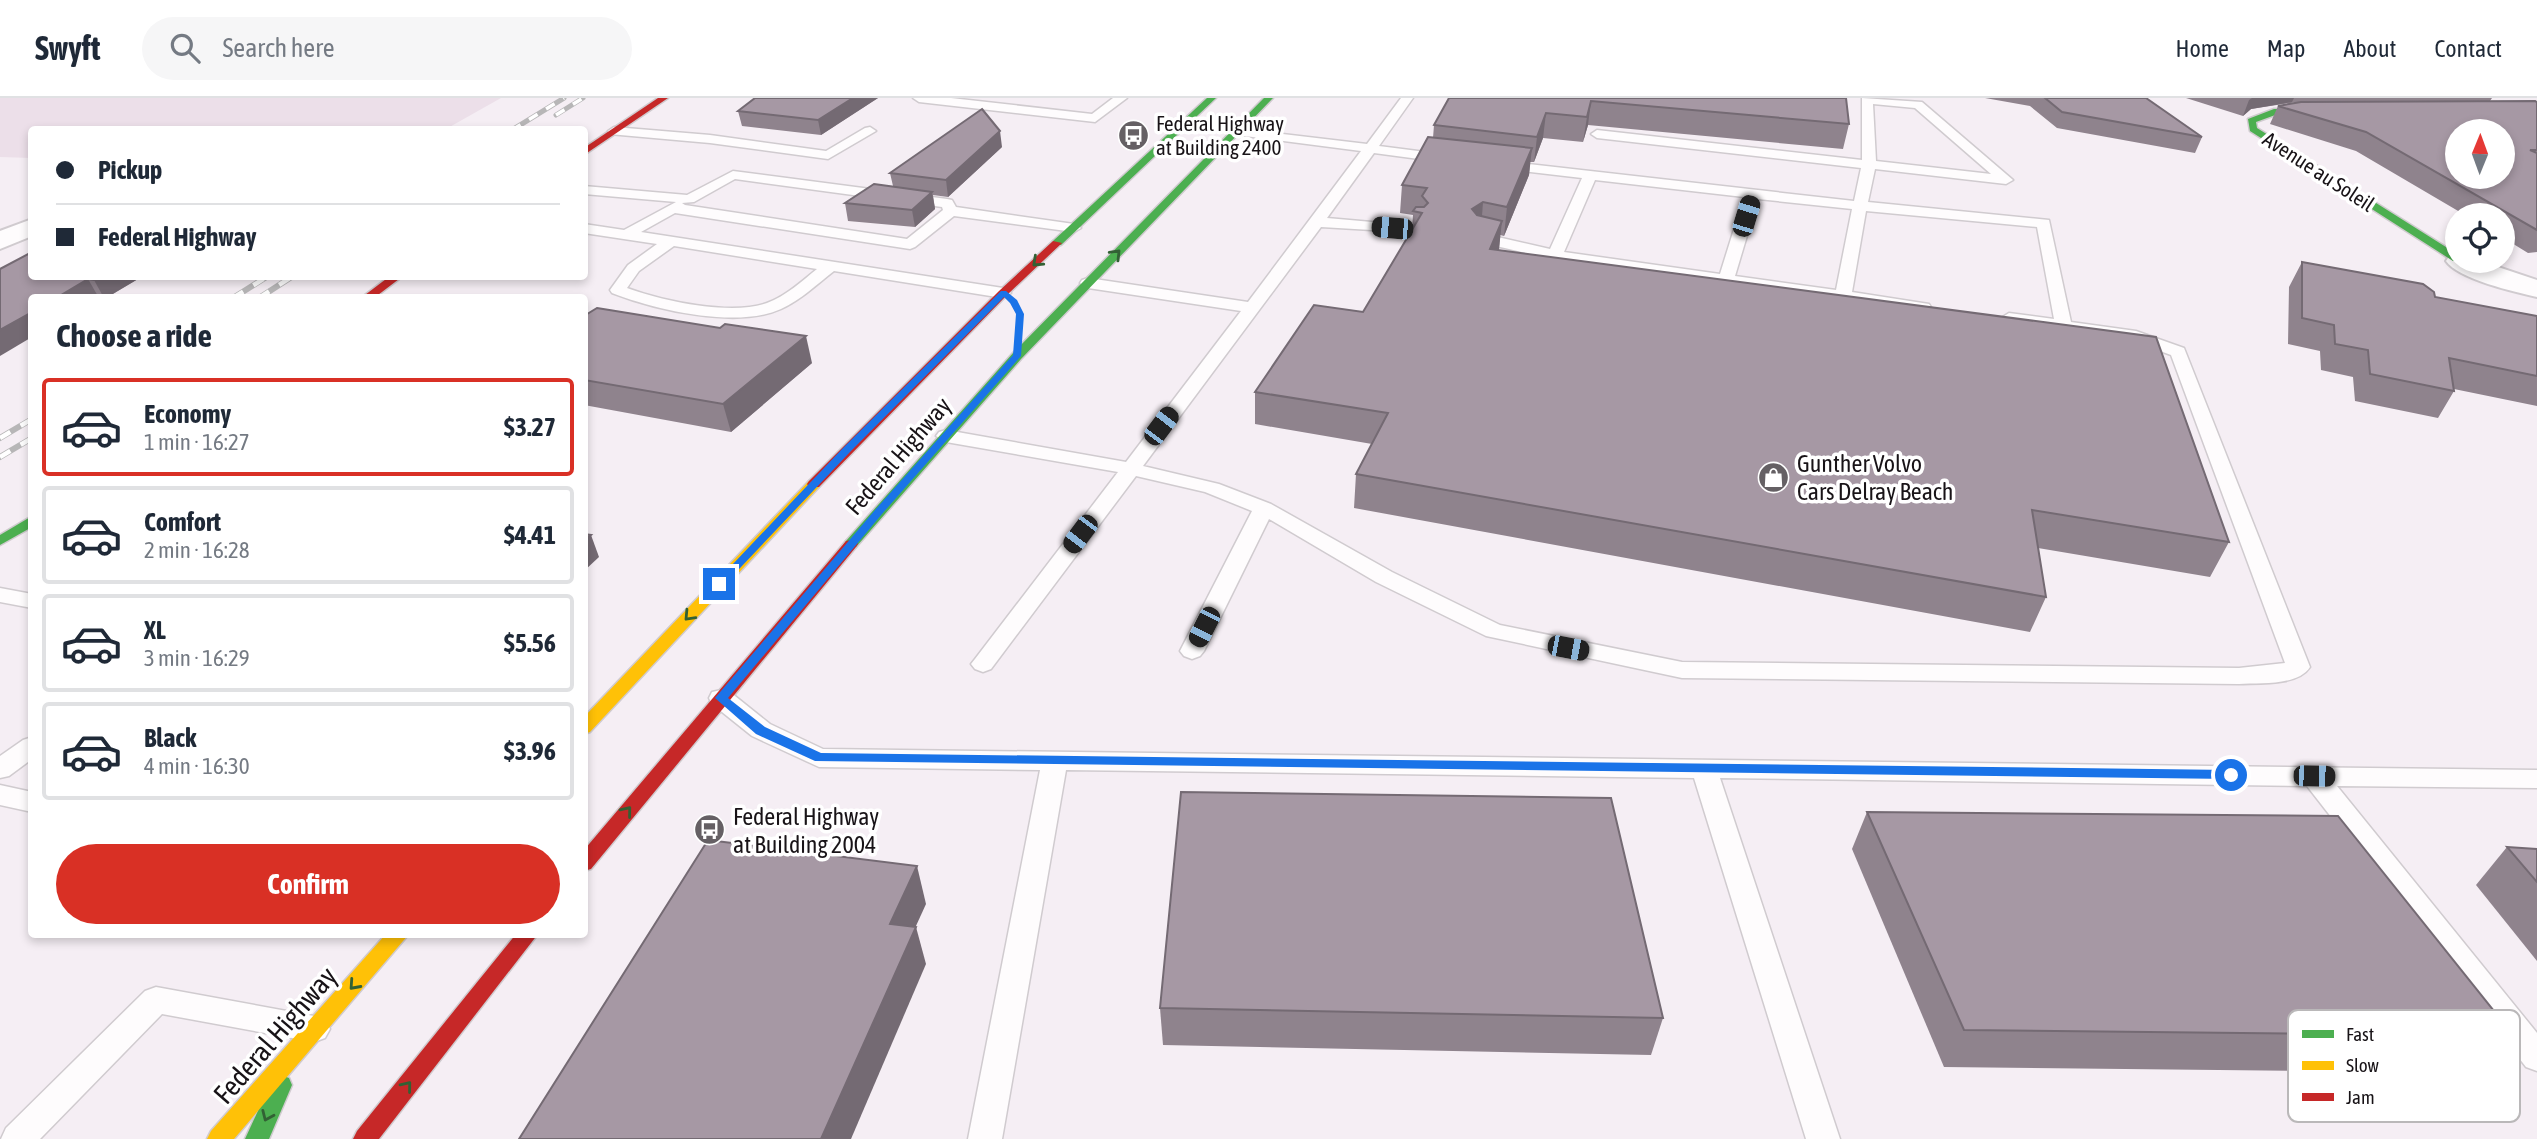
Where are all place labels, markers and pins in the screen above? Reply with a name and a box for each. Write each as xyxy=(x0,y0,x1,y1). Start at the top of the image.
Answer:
place label: Federal Highway at Building 2400 xyxy=(1156,111,1284,159)
bus stop icon: Federal Highway at Building 2400 xyxy=(1116,118,1150,152)
place label: Gunther Volvo Cars Delray Beach xyxy=(1797,450,1953,505)
shop icon: Gunther Volvo Cars Delray Beach xyxy=(1757,460,1791,494)
place label: Federal Highway at Building 2004 xyxy=(733,803,879,858)
bus stop icon: Federal Highway at Building 2004 xyxy=(693,813,727,847)

